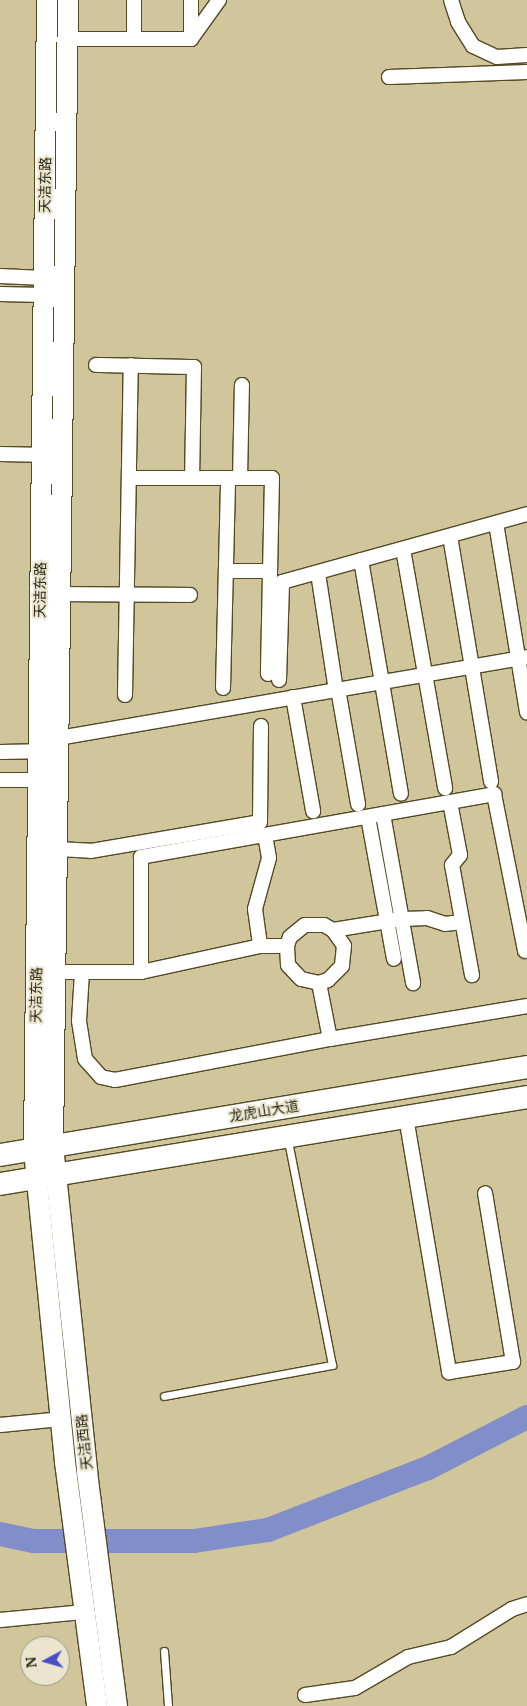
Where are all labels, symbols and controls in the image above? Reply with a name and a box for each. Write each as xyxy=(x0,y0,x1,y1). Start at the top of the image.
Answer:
street label: 天洁东路 xyxy=(36,157,54,213)
street label: 天洁东路 xyxy=(31,562,49,618)
street label: 天洁东路 xyxy=(27,967,45,1023)
street label: 龙虎山大道 xyxy=(228,1097,300,1125)
street label: 天洁西路 xyxy=(73,1413,95,1471)
north arrow xyxy=(20,1636,70,1686)
text: N xyxy=(22,1656,41,1669)

